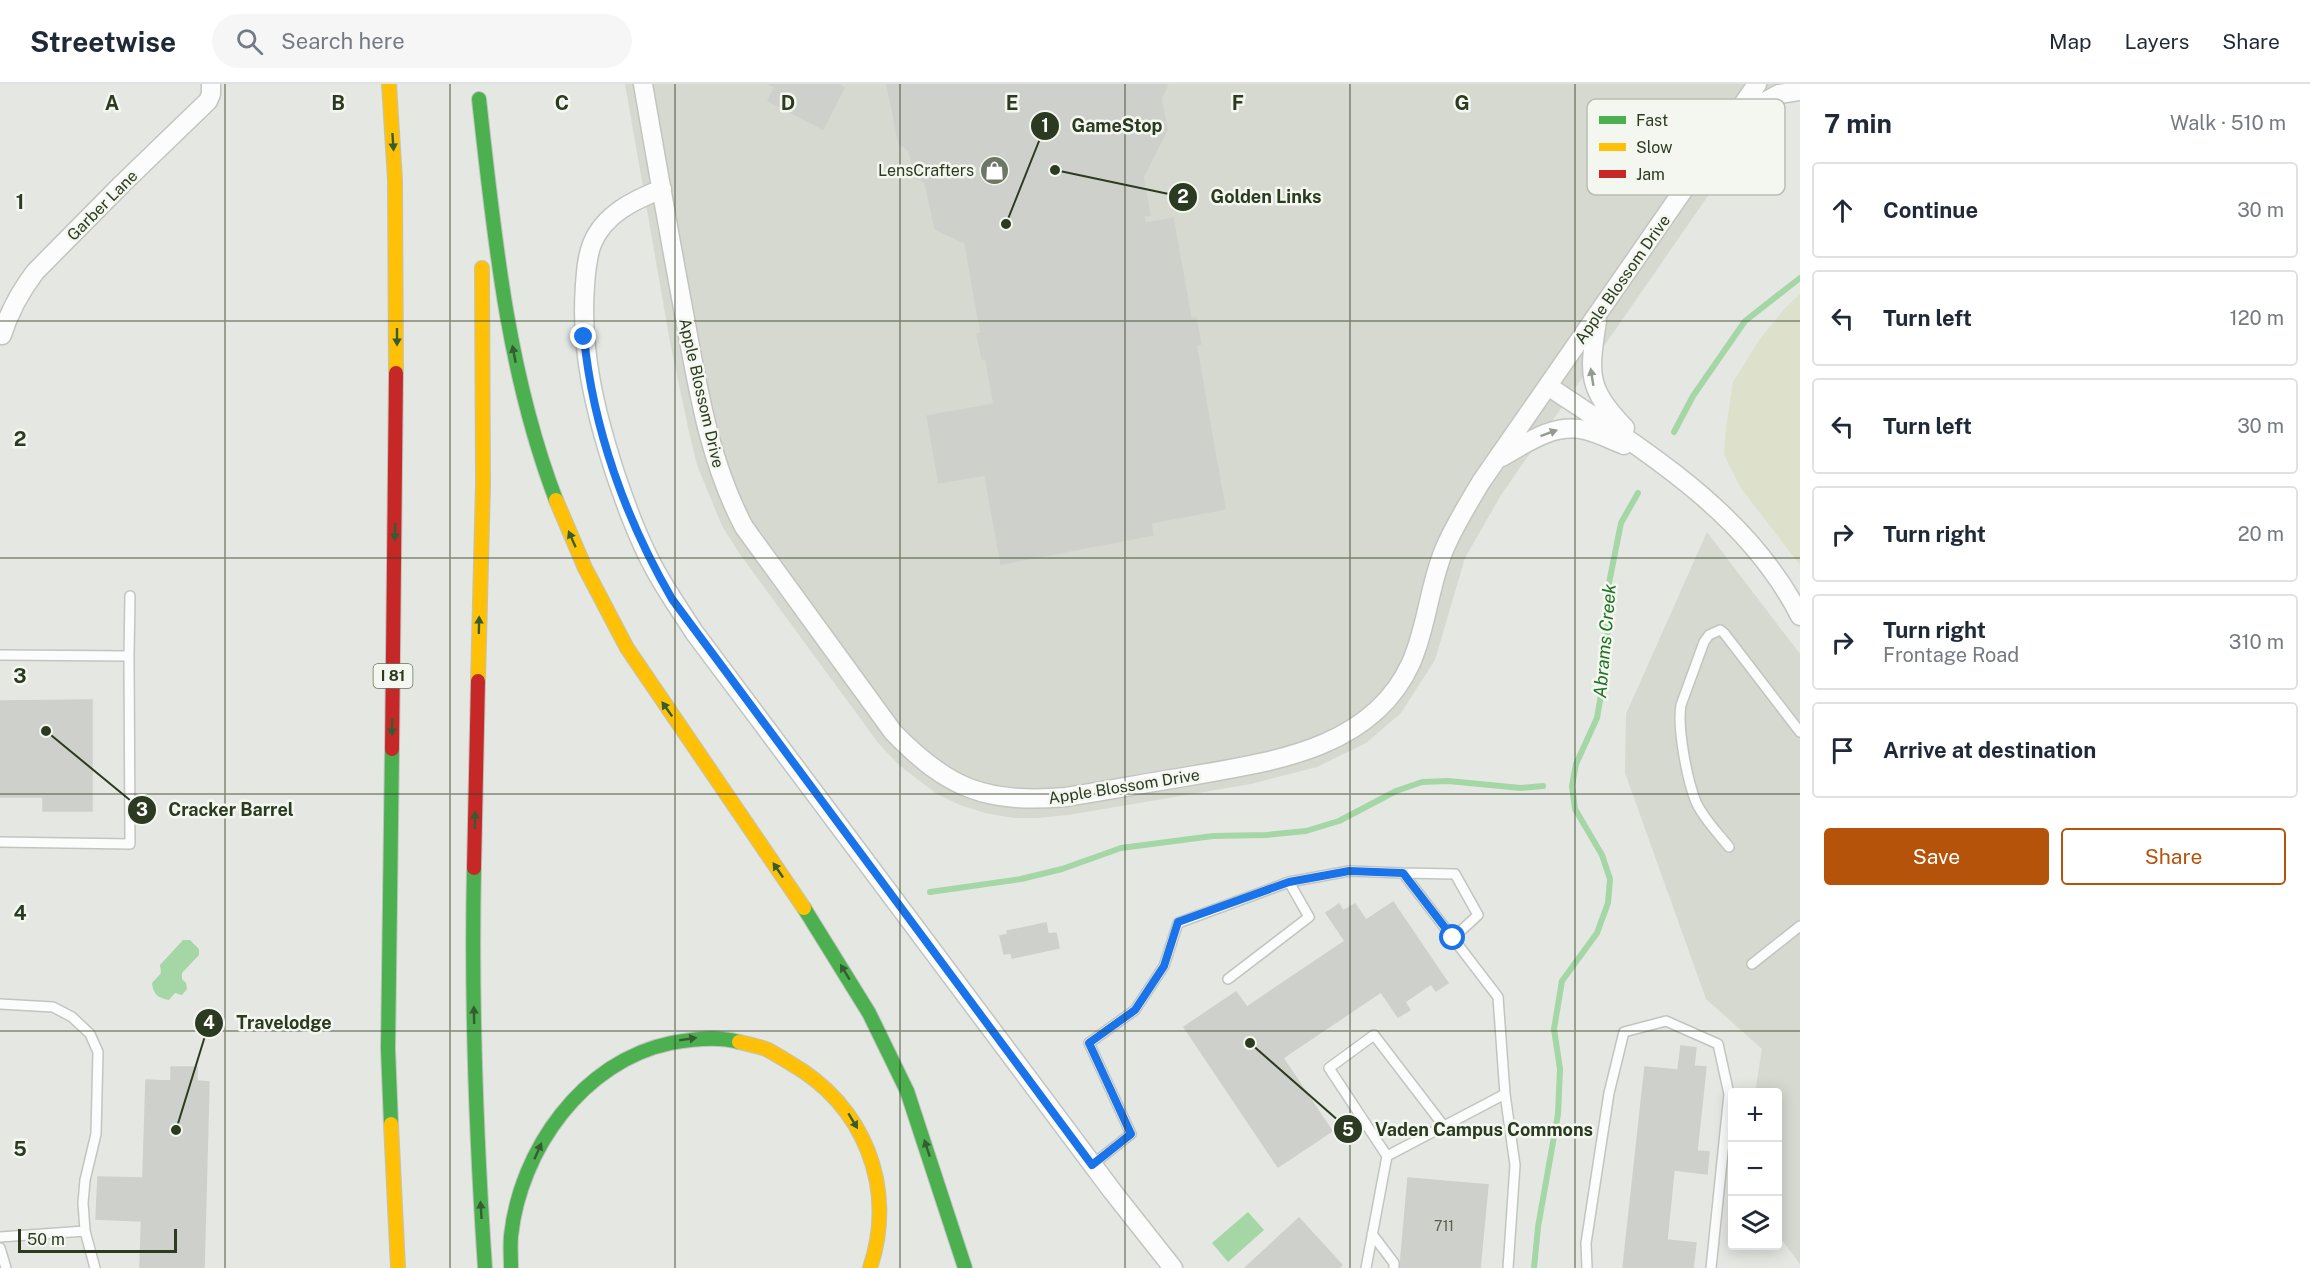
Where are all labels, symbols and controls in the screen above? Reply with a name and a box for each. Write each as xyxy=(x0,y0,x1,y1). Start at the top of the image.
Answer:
search box xyxy=(212,14,632,68)
text: Streetwise xyxy=(30,25,176,58)
icon: search xyxy=(233,25,266,58)
text: Search here xyxy=(281,28,405,54)
text: Map xyxy=(2049,29,2092,54)
text: Layers xyxy=(2125,29,2189,54)
text: Share xyxy=(2222,29,2280,54)
text: A xyxy=(105,91,119,115)
text: B xyxy=(331,91,345,115)
text: C xyxy=(555,91,569,115)
text: D xyxy=(781,91,795,115)
text: E xyxy=(1006,91,1018,115)
text: F xyxy=(1232,91,1244,115)
text: G xyxy=(1454,91,1470,115)
legend xyxy=(1587,99,1785,195)
callout: GameStop xyxy=(1030,108,1175,144)
text: 7 min xyxy=(1824,108,1892,139)
text: Fast xyxy=(1636,111,1668,130)
text: Walk · 510 m xyxy=(2170,111,2286,135)
text: 1 xyxy=(1041,115,1049,136)
text: GameStop xyxy=(1071,115,1163,136)
one-way arrow xyxy=(388,133,398,152)
text: Slow xyxy=(1636,138,1673,157)
shop icon: LensCrafters xyxy=(979,154,1011,186)
place label: LensCrafters xyxy=(878,161,974,180)
text: Jam xyxy=(1636,165,1665,184)
street label: Garber Lane xyxy=(63,166,141,244)
callout: Golden Links xyxy=(1168,179,1333,215)
text: 2 xyxy=(1177,186,1189,207)
text: Golden Links xyxy=(1211,186,1321,207)
text: 1 xyxy=(16,190,24,214)
icon: ahead xyxy=(1826,194,1859,227)
text: Continue xyxy=(1883,197,1978,223)
text: 30 m xyxy=(2237,198,2284,222)
street label: Apple Blossom Drive xyxy=(1571,211,1674,347)
icon: left xyxy=(1826,302,1859,335)
text: Turn left xyxy=(1883,305,1972,331)
text: 120 m xyxy=(2230,306,2284,330)
street label: Apple Blossom Drive xyxy=(675,316,728,470)
route end xyxy=(570,323,596,349)
one-way arrow xyxy=(392,328,402,347)
one-way arrow xyxy=(509,344,518,363)
one-way arrow xyxy=(1588,367,1597,386)
icon: left xyxy=(1826,410,1859,443)
text: Turn left xyxy=(1883,413,1972,439)
text: 30 m xyxy=(2237,414,2284,438)
text: 2 xyxy=(14,427,26,451)
one-way arrow xyxy=(1540,428,1558,438)
icon: right xyxy=(1826,518,1859,551)
text: Turn right xyxy=(1883,521,1986,547)
text: 20 m xyxy=(2238,522,2284,546)
one-way arrow xyxy=(390,523,400,542)
one-way arrow xyxy=(567,530,577,548)
water label: Abrams Creek xyxy=(1589,583,1620,699)
one-way arrow xyxy=(474,615,484,634)
text: Turn right xyxy=(1883,617,1986,643)
icon: right xyxy=(1826,626,1859,659)
text: 310 m xyxy=(2229,630,2284,654)
text: Frontage Road xyxy=(1883,643,2019,667)
text: 3 xyxy=(13,664,27,688)
road number: I 81 xyxy=(374,664,412,688)
one-way arrow xyxy=(662,701,673,717)
one-way arrow xyxy=(387,718,397,737)
icon: arrive xyxy=(1826,734,1859,767)
text: Arrive at destination xyxy=(1883,737,2096,763)
street label: Apple Blossom Drive xyxy=(1047,765,1201,808)
callout: Cracker Barrel xyxy=(127,792,306,828)
text: 3 xyxy=(136,799,148,820)
text: Cracker Barrel xyxy=(168,799,294,820)
one-way arrow xyxy=(470,810,480,829)
button: Save xyxy=(1824,828,2049,885)
button: Share xyxy=(2061,828,2286,885)
one-way arrow xyxy=(773,862,784,878)
text: 4 xyxy=(13,901,27,925)
route start xyxy=(1439,924,1465,950)
one-way arrow xyxy=(839,964,850,980)
callout: Travelodge xyxy=(194,1005,343,1041)
one-way arrow xyxy=(469,1005,479,1024)
text: 4 xyxy=(203,1012,215,1033)
text: Travelodge xyxy=(236,1012,332,1033)
one-way arrow xyxy=(678,1034,697,1043)
map controls xyxy=(1728,1088,1782,1250)
button: + xyxy=(1728,1088,1782,1142)
callout: Vaden Campus Commons xyxy=(1333,1111,1605,1147)
one-way arrow xyxy=(848,1113,859,1129)
text: 5 xyxy=(1342,1119,1354,1140)
text: Vaden Campus Commons xyxy=(1375,1119,1593,1140)
text: 5 xyxy=(13,1137,27,1161)
one-way arrow xyxy=(922,1139,931,1157)
one-way arrow xyxy=(534,1142,543,1160)
button: − xyxy=(1728,1142,1782,1196)
button: layers xyxy=(1728,1196,1782,1250)
one-way arrow xyxy=(476,1200,486,1219)
house number: 711 xyxy=(1434,1218,1454,1234)
scale bar xyxy=(18,1226,177,1254)
text: 50 m xyxy=(27,1230,65,1249)

